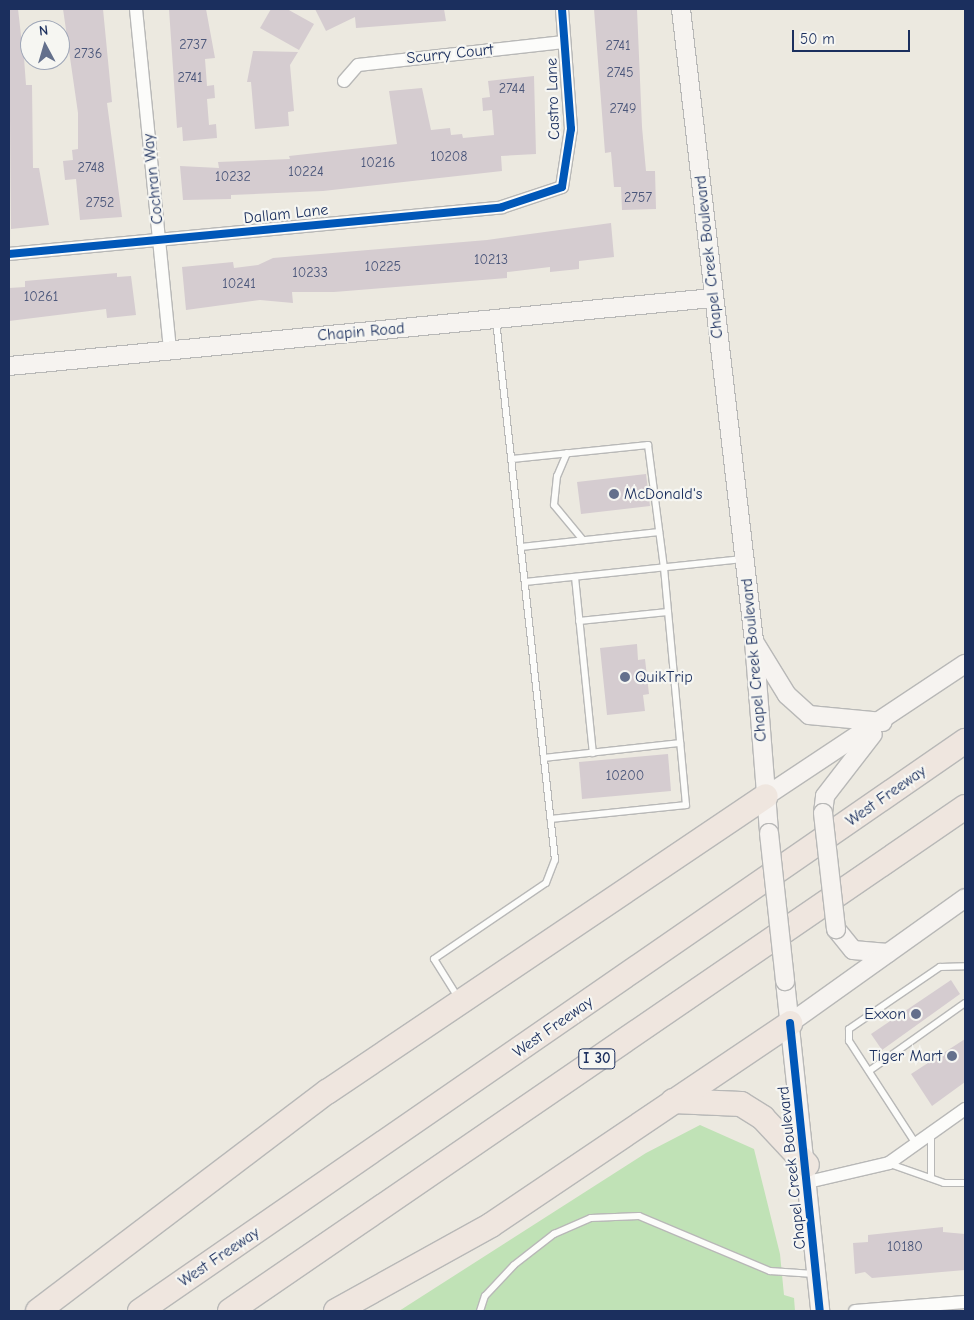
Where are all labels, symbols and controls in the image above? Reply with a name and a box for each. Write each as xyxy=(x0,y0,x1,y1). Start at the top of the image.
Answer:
north arrow xyxy=(20,20,70,70)
scale bar xyxy=(794,20,912,52)
text: N xyxy=(38,22,49,40)
text: 50 m xyxy=(800,30,835,48)
house number: 2737 xyxy=(179,37,207,53)
house number: 2741 xyxy=(605,38,631,54)
street label: Scurry Court xyxy=(406,40,494,68)
house number: 2736 xyxy=(74,46,102,62)
street label: Castro Lane xyxy=(542,58,564,140)
house number: 2745 xyxy=(606,65,634,81)
house number: 2741 xyxy=(177,70,203,86)
house number: 2744 xyxy=(499,81,525,97)
house number: 2749 xyxy=(609,101,637,117)
street label: Cochran Way xyxy=(139,133,167,225)
house number: 10208 xyxy=(430,149,468,165)
house number: 10216 xyxy=(361,155,395,171)
house number: 2748 xyxy=(78,160,104,176)
house number: 10224 xyxy=(288,164,324,180)
house number: 10232 xyxy=(215,169,251,185)
street label: Chapel Creek Boulevard xyxy=(691,174,727,340)
house number: 2757 xyxy=(624,190,652,206)
house number: 2752 xyxy=(86,195,114,211)
street label: Dallam Lane xyxy=(243,200,329,228)
house number: 10213 xyxy=(474,252,508,268)
house number: 10225 xyxy=(365,259,401,275)
house number: 10233 xyxy=(292,265,328,281)
house number: 10241 xyxy=(222,276,256,292)
house number: 10261 xyxy=(24,289,58,305)
street label: Chapin Road xyxy=(317,319,405,345)
place label: McDonald's xyxy=(624,484,703,504)
marker: McDonald's xyxy=(608,488,620,500)
street label: Chapel Creek Boulevard xyxy=(737,577,771,743)
place label: QuikTrip xyxy=(635,667,693,687)
marker: QuikTrip xyxy=(619,671,631,683)
street label: West Freeway xyxy=(842,761,930,831)
house number: 10200 xyxy=(606,768,644,784)
street label: West Freeway xyxy=(509,992,597,1062)
place label: Exxon xyxy=(864,1004,906,1024)
marker: Exxon xyxy=(910,1008,922,1020)
road number: I 30 xyxy=(578,1046,616,1072)
place label: Tiger Mart xyxy=(869,1046,942,1066)
marker: Tiger Mart xyxy=(946,1050,958,1062)
street label: Chapel Creek Boulevard xyxy=(774,1085,810,1251)
street label: West Freeway xyxy=(175,1223,263,1291)
house number: 10180 xyxy=(887,1239,923,1255)

